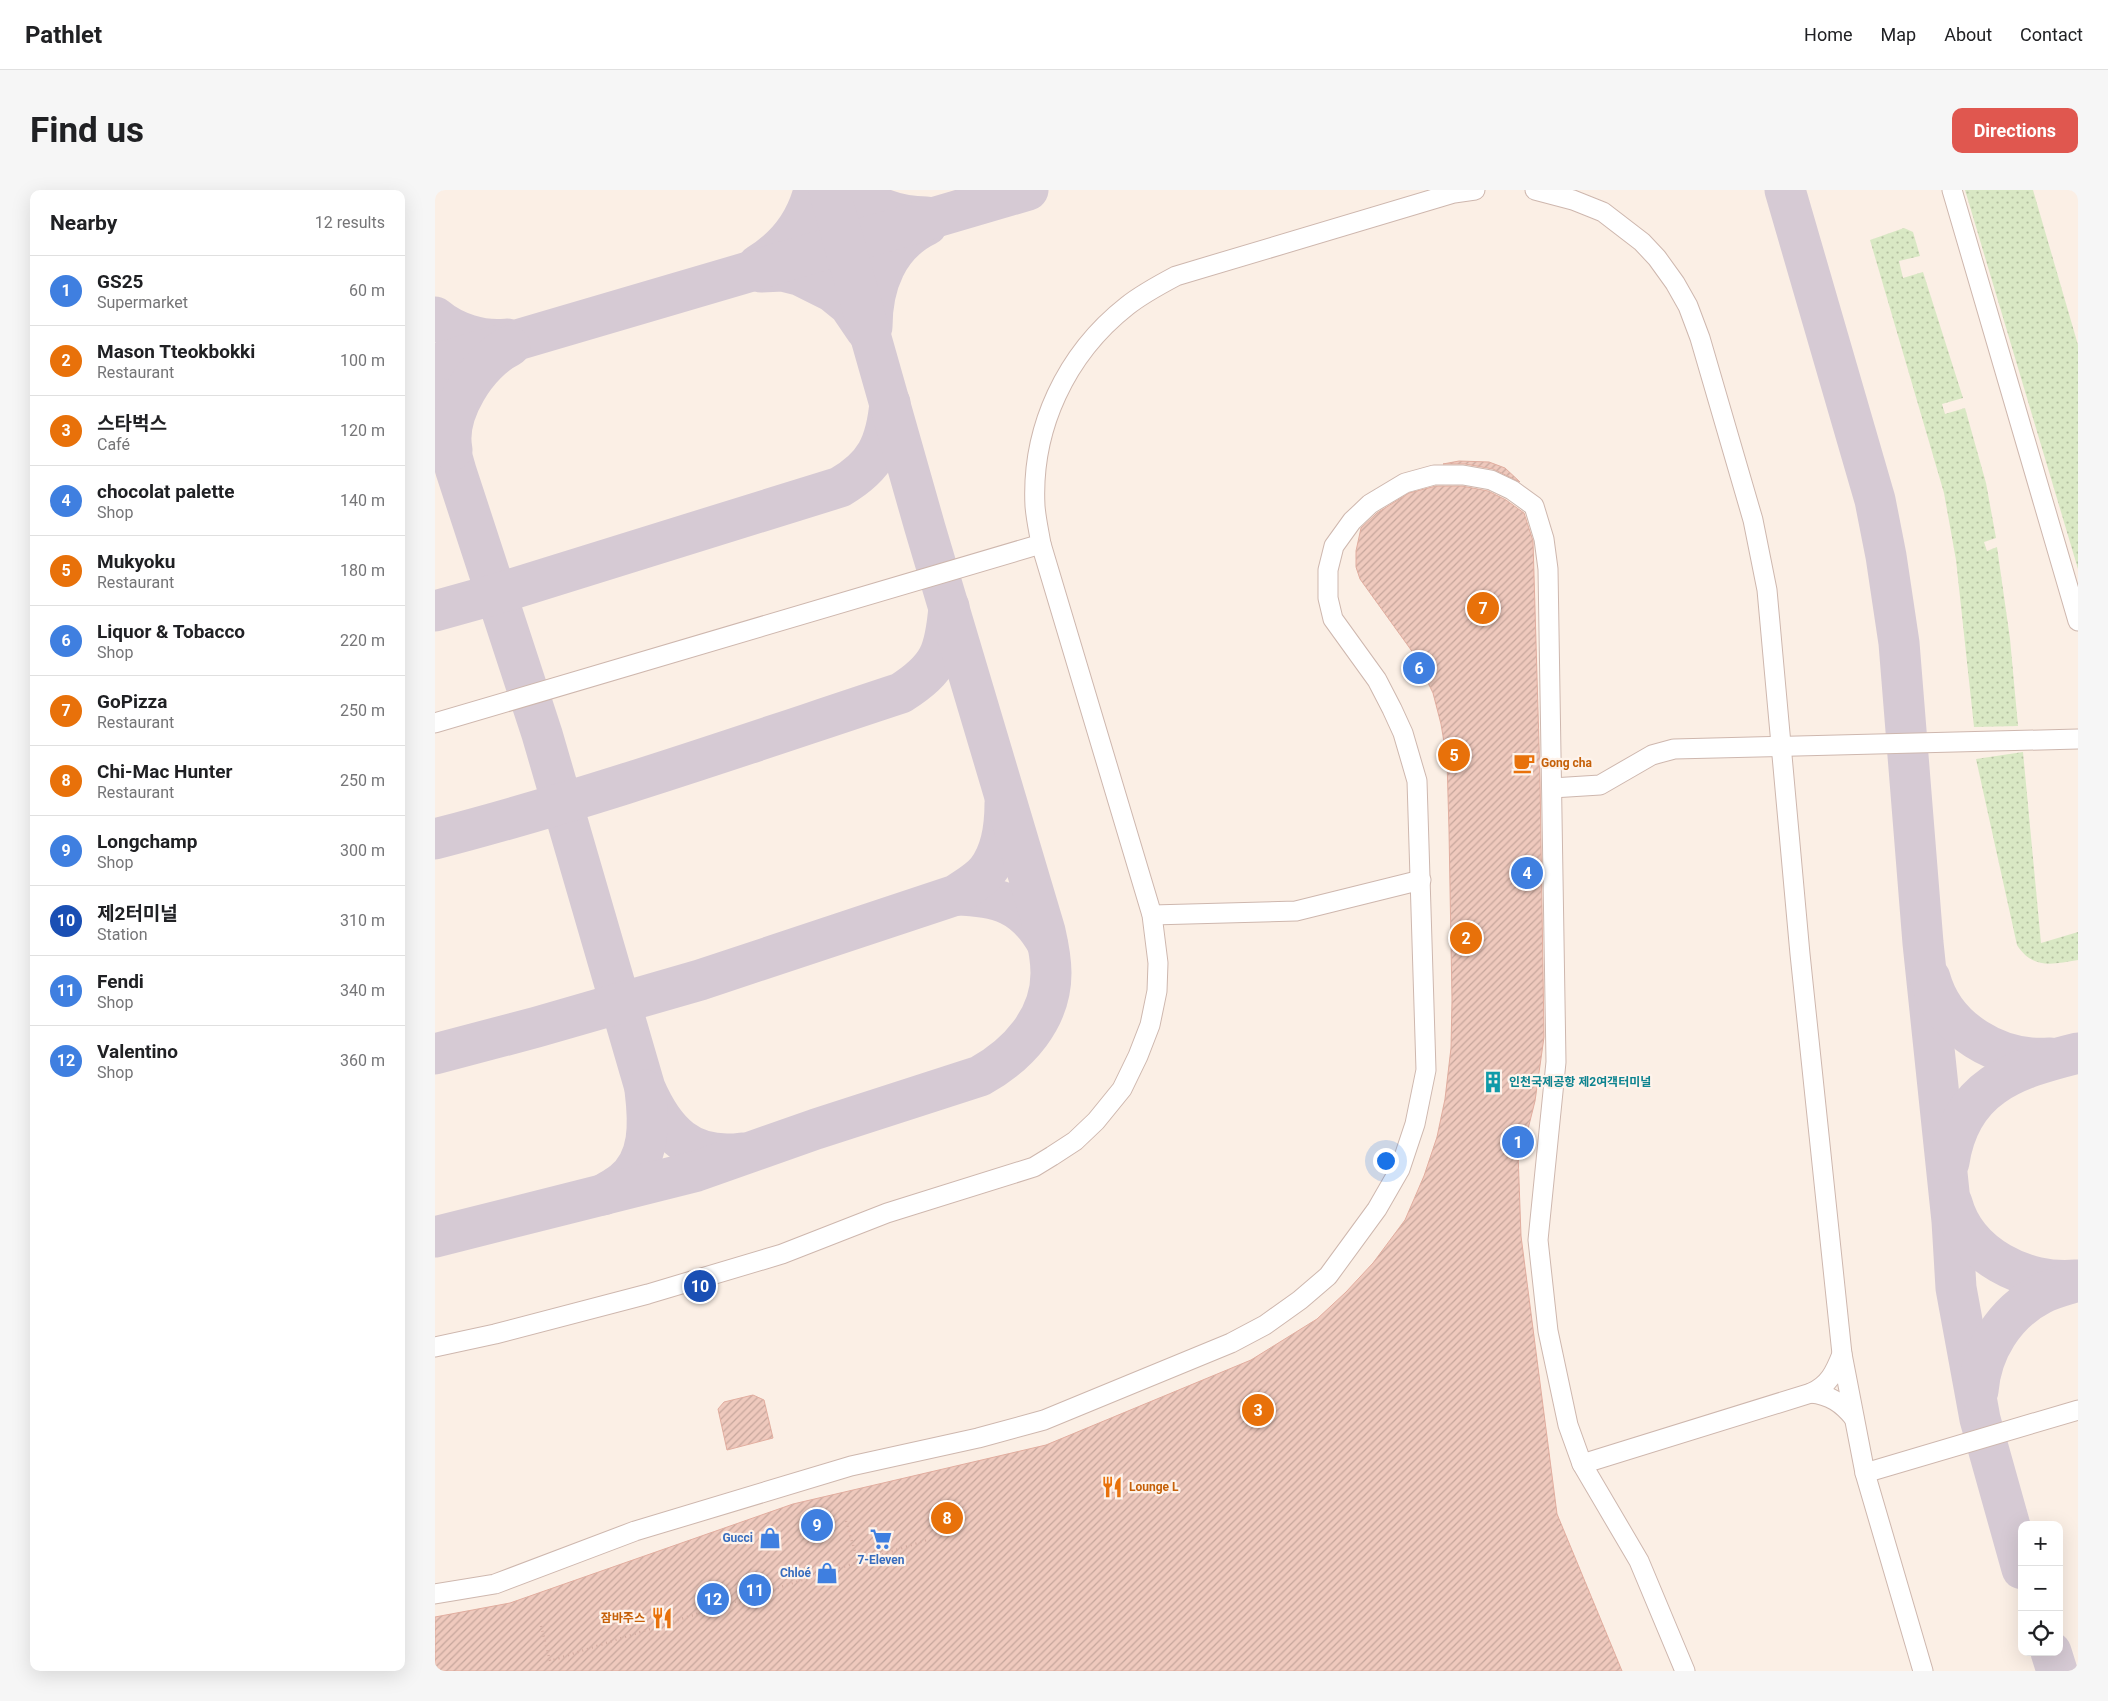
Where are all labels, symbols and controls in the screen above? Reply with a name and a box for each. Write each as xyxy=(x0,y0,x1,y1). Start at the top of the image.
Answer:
text: Pathlet xyxy=(25,21,102,49)
text: Home xyxy=(1804,24,1853,45)
text: Map xyxy=(1881,24,1916,45)
text: About xyxy=(1944,24,1992,45)
text: Contact xyxy=(2020,24,2083,45)
button: Directions xyxy=(1952,108,2078,153)
text: Find us xyxy=(30,110,144,151)
text: Nearby xyxy=(50,211,117,235)
text: 12 results xyxy=(315,213,385,232)
text: GS25 xyxy=(97,270,143,293)
text: 1 xyxy=(61,281,71,300)
text: 60 m xyxy=(349,281,385,300)
text: Supermarket xyxy=(97,293,188,312)
text: Mason Tteokbokki xyxy=(97,340,255,363)
text: 2 xyxy=(61,351,71,370)
text: 100 m xyxy=(340,351,385,370)
text: Restaurant xyxy=(97,363,174,382)
text: 스타벅스 xyxy=(97,412,167,435)
text: 3 xyxy=(61,421,71,440)
text: 120 m xyxy=(340,421,385,440)
text: Café xyxy=(97,435,130,454)
text: chocolat palette xyxy=(97,480,235,503)
text: 4 xyxy=(61,491,71,510)
text: 140 m xyxy=(340,491,385,510)
text: Shop xyxy=(97,503,133,522)
text: Mukyoku xyxy=(97,550,175,573)
text: 5 xyxy=(61,561,71,580)
text: 180 m xyxy=(340,561,385,580)
text: Restaurant xyxy=(97,573,174,592)
pin: 7 xyxy=(1467,589,1499,627)
text: Liquor & Tobacco xyxy=(97,620,245,643)
text: 6 xyxy=(61,631,71,650)
text: 220 m xyxy=(340,631,385,650)
text: Shop xyxy=(97,643,133,662)
pin: 6 xyxy=(1403,649,1435,687)
text: GoPizza xyxy=(97,690,167,713)
text: 7 xyxy=(61,701,71,720)
text: 250 m xyxy=(340,701,385,720)
text: Restaurant xyxy=(97,713,174,732)
pin: 5 xyxy=(1438,736,1470,774)
cafe icon: Gong cha xyxy=(1511,750,1537,776)
place label: Gong cha xyxy=(1541,756,1592,770)
text: Chi-Mac Hunter xyxy=(97,760,232,783)
text: 8 xyxy=(61,771,71,790)
text: 250 m xyxy=(340,771,385,790)
text: Restaurant xyxy=(97,783,174,802)
text: Longchamp xyxy=(97,830,197,853)
text: 9 xyxy=(61,841,71,860)
text: 300 m xyxy=(340,841,385,860)
text: Shop xyxy=(97,853,133,872)
pin: 4 xyxy=(1511,854,1543,892)
text: 제2터미널 xyxy=(97,902,178,925)
text: 10 xyxy=(57,911,75,930)
text: 310 m xyxy=(340,911,385,930)
pin: 2 xyxy=(1450,919,1482,957)
text: Station xyxy=(97,925,148,944)
text: Fendi xyxy=(97,970,144,993)
text: 11 xyxy=(57,981,75,1000)
text: 340 m xyxy=(340,981,385,1000)
text: Shop xyxy=(97,993,133,1012)
text: Valentino xyxy=(97,1040,178,1063)
text: 12 xyxy=(57,1051,75,1070)
text: 360 m xyxy=(340,1051,385,1070)
text: Shop xyxy=(97,1063,133,1082)
building icon: 인천국제공항 제2여객터미널 xyxy=(1480,1069,1506,1095)
place label: 인천국제공항 제2여객터미널 xyxy=(1509,1075,1651,1089)
pin: 1 xyxy=(1502,1123,1534,1161)
your location xyxy=(1373,1148,1399,1174)
pin: 10 xyxy=(684,1267,716,1305)
pin: 3 xyxy=(1242,1391,1274,1429)
restaurant icon: Lounge L xyxy=(1099,1474,1125,1500)
place label: Lounge L xyxy=(1129,1480,1179,1494)
pin: 8 xyxy=(931,1499,963,1537)
pin: 9 xyxy=(801,1506,833,1544)
map controls xyxy=(2018,1521,2063,1656)
button: + xyxy=(2018,1521,2063,1566)
shop icon: Gucci xyxy=(757,1525,783,1551)
supermarket icon: 7-Eleven xyxy=(868,1526,894,1552)
place label: Gucci xyxy=(722,1531,753,1545)
place label: 7-Eleven xyxy=(857,1553,905,1567)
shop icon: Chloé xyxy=(814,1560,840,1586)
place label: Chloé xyxy=(780,1566,812,1580)
button: − xyxy=(2018,1566,2063,1611)
pin: 11 xyxy=(739,1571,771,1609)
pin: 12 xyxy=(697,1580,729,1618)
restaurant icon: 잠바주스 xyxy=(649,1605,675,1631)
place label: 잠바주스 xyxy=(601,1611,645,1625)
button: locate xyxy=(2018,1611,2063,1656)

